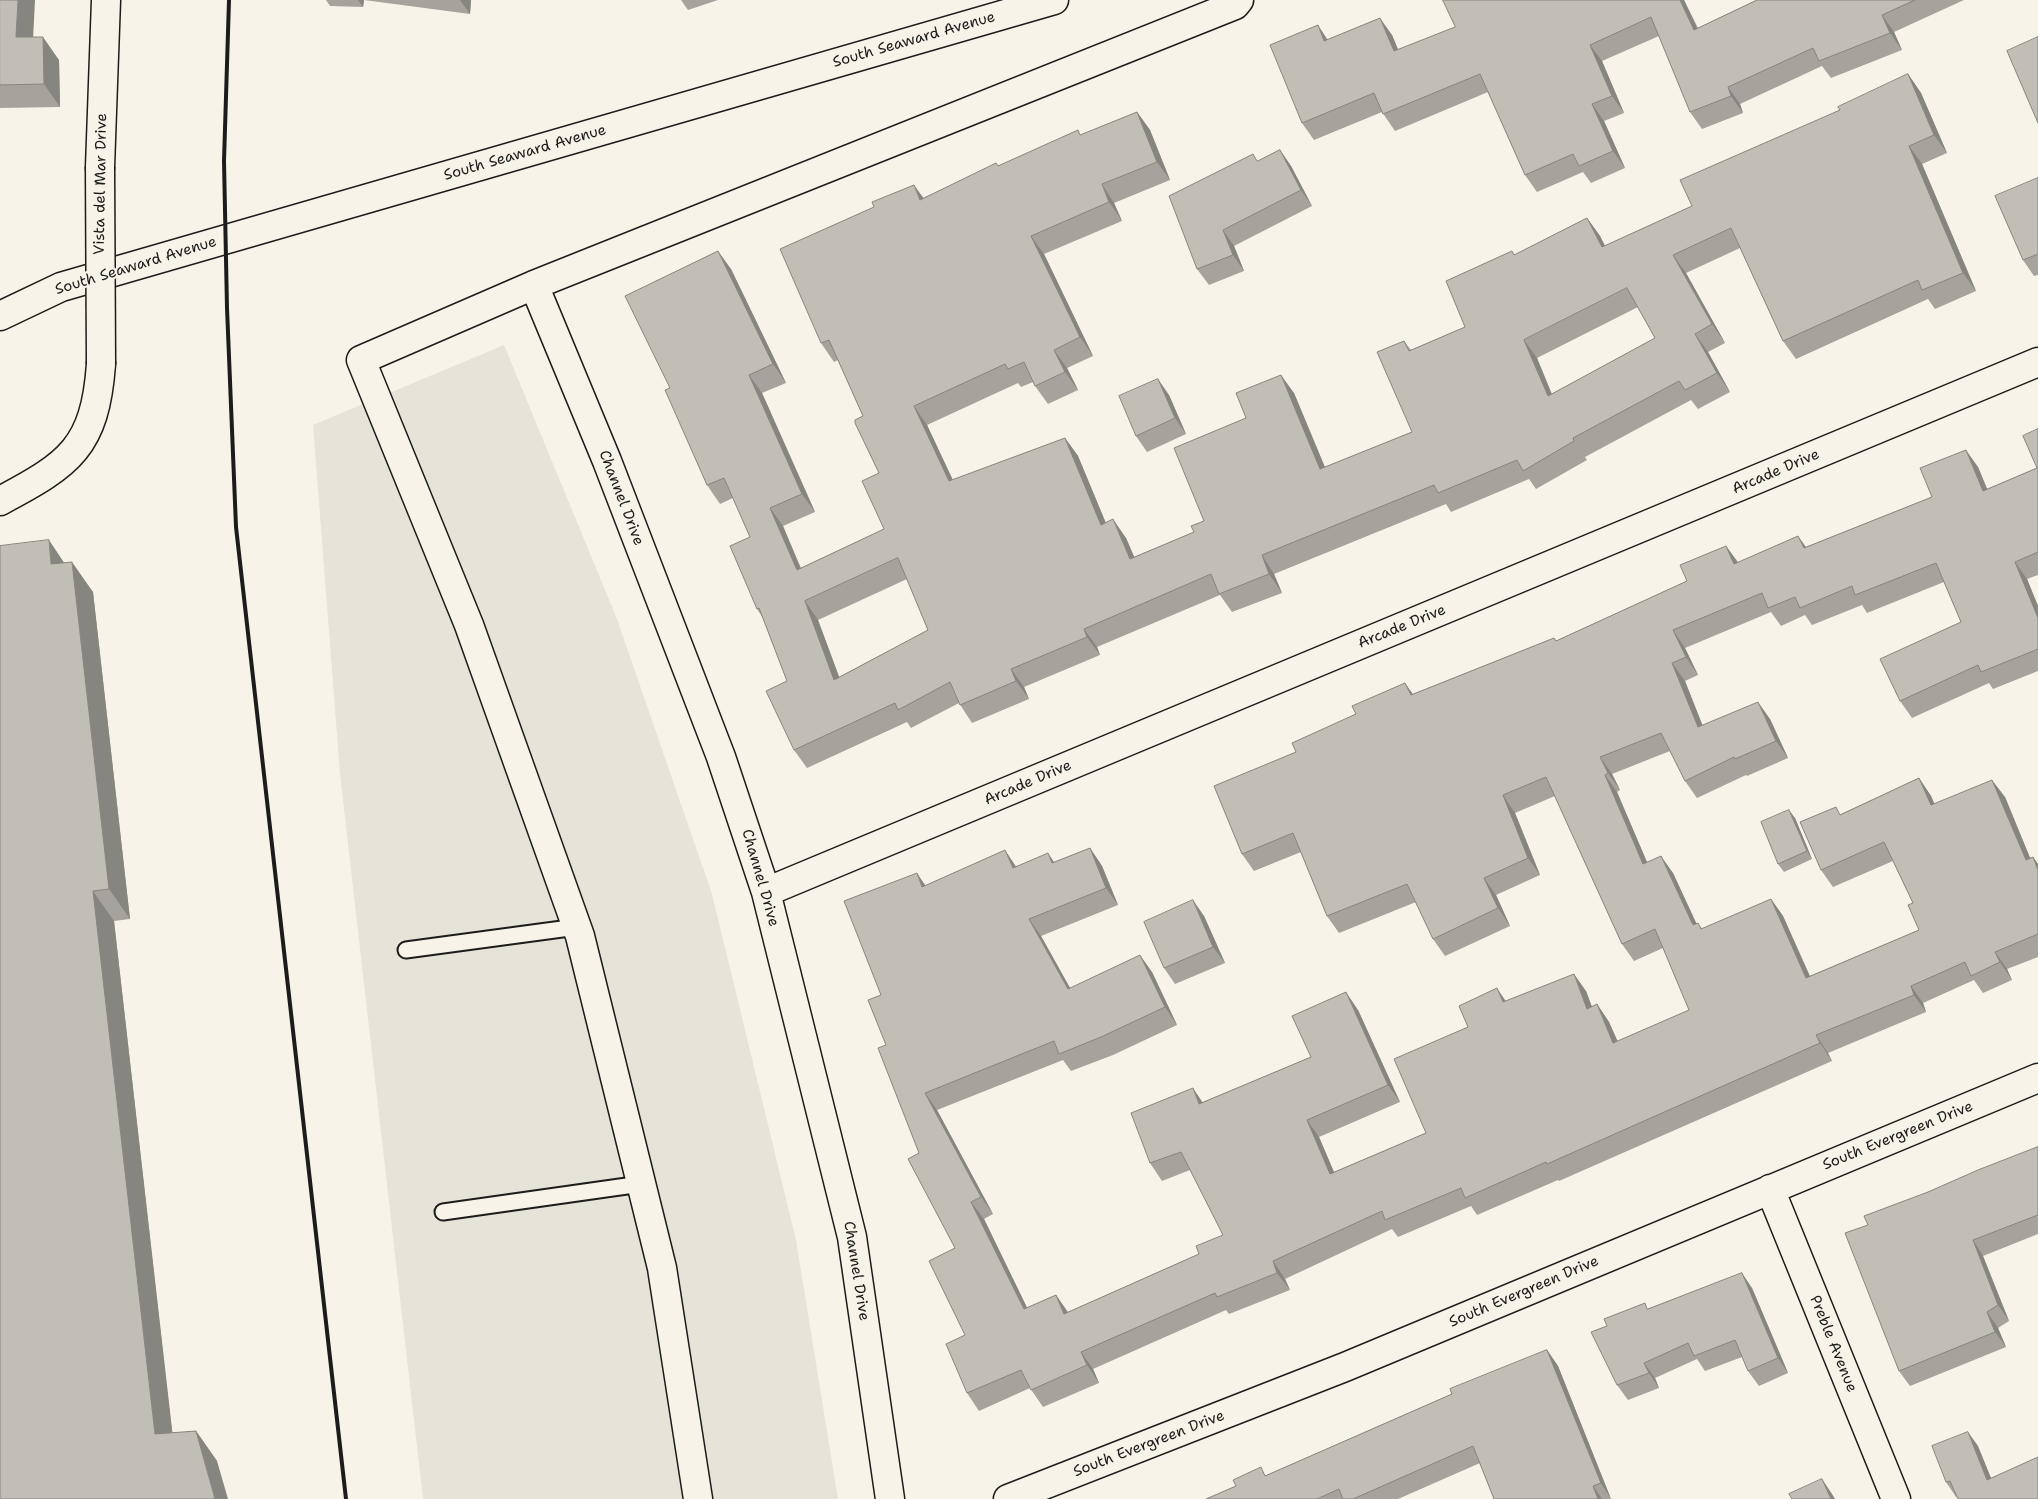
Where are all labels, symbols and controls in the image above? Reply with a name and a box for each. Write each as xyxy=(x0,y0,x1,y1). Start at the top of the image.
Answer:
street label: South Seaward Avenue xyxy=(831,8,997,72)
street label: Vista del Mar Drive xyxy=(91,113,111,255)
street label: South Seaward Avenue xyxy=(442,121,608,185)
street label: South Seaward Avenue xyxy=(53,233,219,299)
street label: Arcade Drive xyxy=(1730,446,1822,498)
street label: Channel Drive xyxy=(595,448,647,548)
street label: Arcade Drive xyxy=(1355,601,1449,653)
street label: Arcade Drive xyxy=(982,757,1074,809)
street label: Channel Drive xyxy=(737,827,783,929)
street label: South Evergreen Drive xyxy=(1820,1098,1976,1174)
street label: Channel Drive xyxy=(839,1220,873,1322)
street label: South Evergreen Drive xyxy=(1447,1252,1601,1332)
street label: Preble Avenue xyxy=(1805,1293,1861,1395)
street label: South Evergreen Drive xyxy=(1071,1407,1227,1481)

